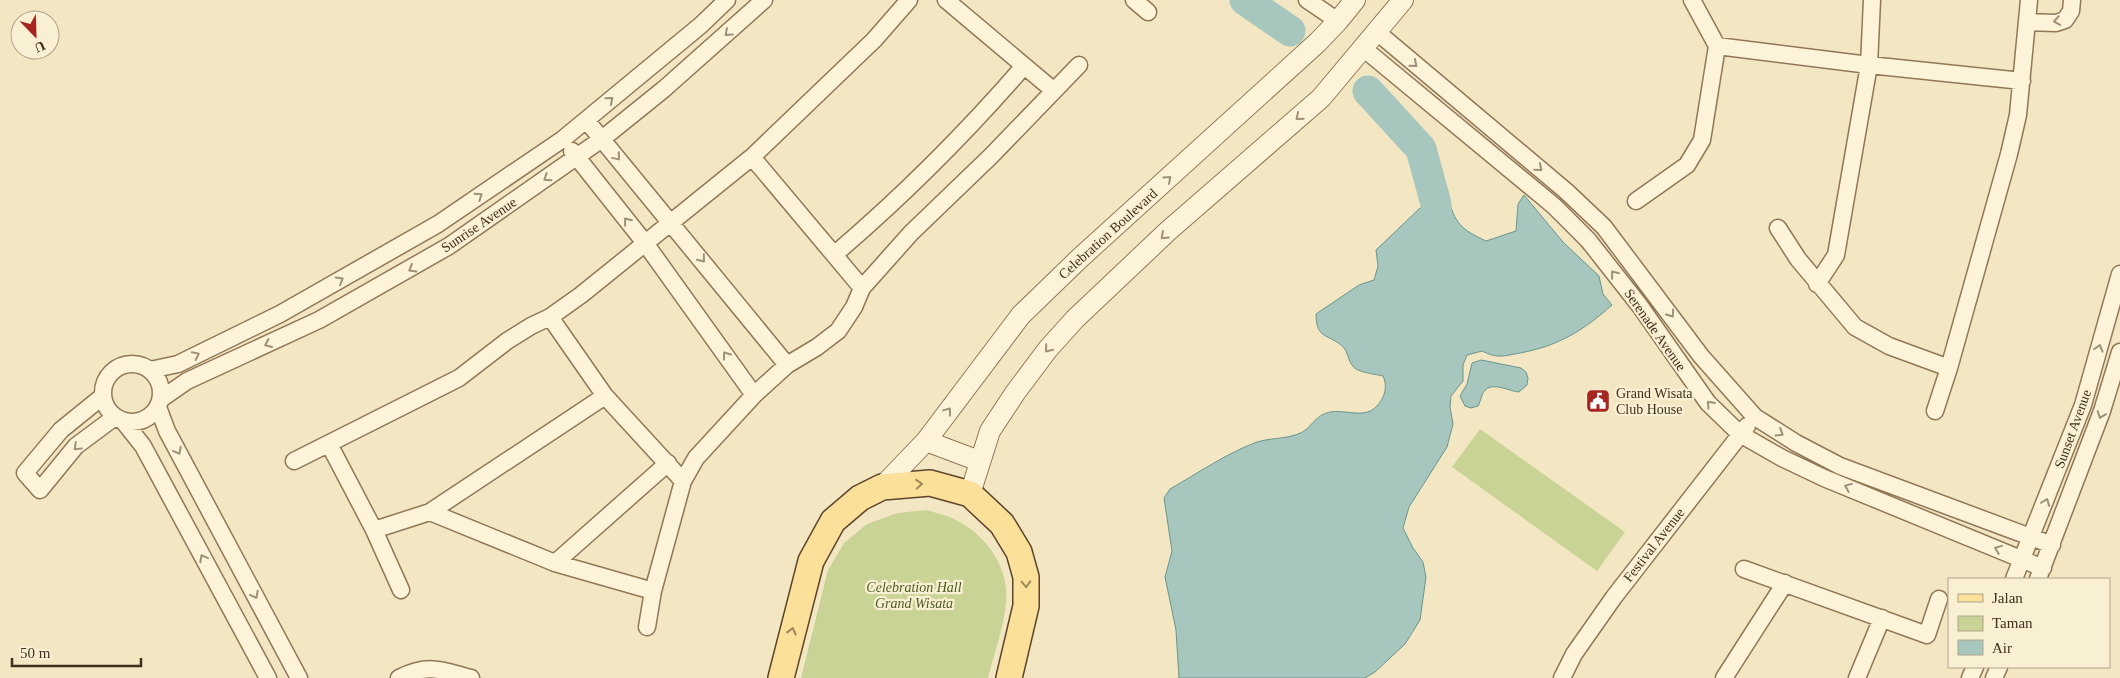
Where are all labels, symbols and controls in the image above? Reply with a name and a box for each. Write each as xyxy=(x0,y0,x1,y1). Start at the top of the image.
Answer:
north arrow xyxy=(10,10,60,60)
one-way arrow xyxy=(2052,16,2061,26)
one-way arrow xyxy=(725,27,734,36)
text: U xyxy=(32,38,47,55)
one-way arrow xyxy=(1409,58,1418,67)
one-way arrow xyxy=(604,98,613,106)
one-way arrow xyxy=(1295,111,1304,120)
one-way arrow xyxy=(612,152,621,161)
one-way arrow xyxy=(1533,163,1542,171)
one-way arrow xyxy=(543,172,553,181)
one-way arrow xyxy=(1162,176,1171,185)
street label: Celebration Boulevard xyxy=(1056,186,1160,282)
one-way arrow xyxy=(473,193,483,202)
street label: Sunrise Avenue xyxy=(439,194,519,256)
one-way arrow xyxy=(625,218,633,227)
one-way arrow xyxy=(1160,230,1169,239)
one-way arrow xyxy=(696,254,705,263)
one-way arrow xyxy=(408,262,417,272)
one-way arrow xyxy=(1611,270,1620,279)
one-way arrow xyxy=(335,276,344,286)
street label: Serenade Avenue xyxy=(1621,286,1689,374)
one-way arrow xyxy=(1665,308,1673,317)
one-way arrow xyxy=(264,337,273,348)
one-way arrow xyxy=(1044,344,1053,353)
one-way arrow xyxy=(2093,345,2103,353)
one-way arrow xyxy=(191,351,200,361)
one-way arrow xyxy=(723,351,732,361)
place label: Grand Wisata Club House xyxy=(1616,386,1693,417)
public building icon: Grand Wisata Club House xyxy=(1585,388,1611,414)
street label: Sunset Avenue xyxy=(2052,388,2094,470)
one-way arrow xyxy=(1707,401,1716,410)
one-way arrow xyxy=(943,407,952,416)
one-way arrow xyxy=(2096,410,2106,419)
one-way arrow xyxy=(1774,426,1783,436)
one-way arrow xyxy=(74,441,83,450)
one-way arrow xyxy=(172,446,182,455)
one-way arrow xyxy=(915,478,923,489)
one-way arrow xyxy=(1844,483,1853,494)
one-way arrow xyxy=(2040,498,2050,506)
street label: Festival Avenue xyxy=(1621,505,1687,585)
one-way arrow xyxy=(1994,544,2003,555)
one-way arrow xyxy=(200,554,210,563)
legend xyxy=(1948,578,2110,668)
park label: Celebration Hall Grand Wisata xyxy=(866,580,962,611)
one-way arrow xyxy=(1021,580,1031,588)
one-way arrow xyxy=(249,590,259,599)
text: Jalan xyxy=(1992,590,2023,606)
text: Taman xyxy=(1992,615,2033,631)
one-way arrow xyxy=(786,626,797,635)
scale bar xyxy=(12,636,141,668)
text: Air xyxy=(1992,640,2012,656)
text: 50 m xyxy=(20,645,51,661)

